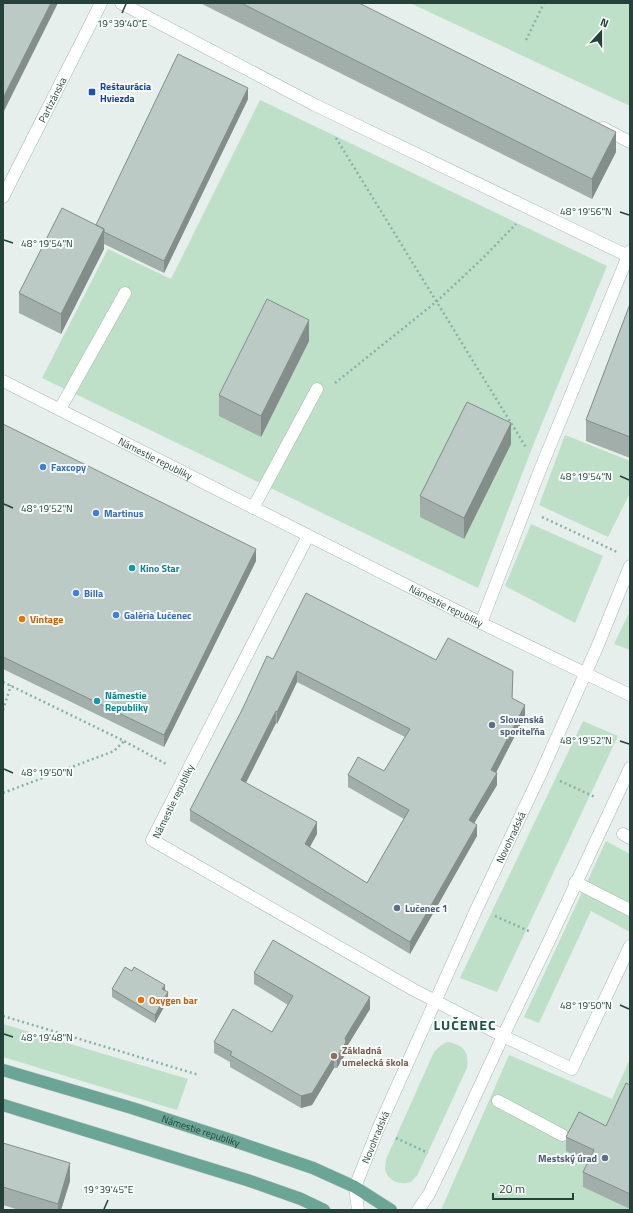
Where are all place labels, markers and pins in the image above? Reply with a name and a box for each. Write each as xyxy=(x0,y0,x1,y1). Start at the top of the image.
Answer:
place label: Reštaurácia Hviezda xyxy=(100,79,151,106)
marker: Reštaurácia Hviezda xyxy=(87,87,97,97)
place label: Faxcopy xyxy=(51,460,86,475)
marker: Faxcopy xyxy=(38,462,48,472)
place label: Martinus xyxy=(104,506,144,521)
marker: Martinus xyxy=(91,508,101,518)
place label: Kino Star xyxy=(140,561,180,576)
marker: Kino Star xyxy=(127,563,137,573)
place label: Billa xyxy=(84,586,103,601)
marker: Billa xyxy=(71,588,81,598)
place label: Galéria Lučenec xyxy=(124,608,192,623)
marker: Galéria Lučenec xyxy=(111,610,121,620)
place label: Vintage xyxy=(30,612,63,627)
marker: Vintage xyxy=(17,614,27,624)
place label: Námestie Republiky xyxy=(105,688,148,715)
marker: Námestie Republiky xyxy=(92,696,102,706)
place label: Slovenská sporiteľňa xyxy=(500,712,545,739)
marker: Slovenská sporiteľňa xyxy=(487,720,497,730)
place label: Lučenec 1 xyxy=(405,901,448,916)
marker: Lučenec 1 xyxy=(392,903,402,913)
place label: Oxygen bar xyxy=(149,993,198,1008)
marker: Oxygen bar xyxy=(136,995,146,1005)
place label: Základná umelecká škola xyxy=(342,1043,409,1070)
marker: Základná umelecká škola xyxy=(329,1051,339,1061)
place label: Mestský úrad xyxy=(538,1151,597,1166)
marker: Mestský úrad xyxy=(600,1153,610,1163)

